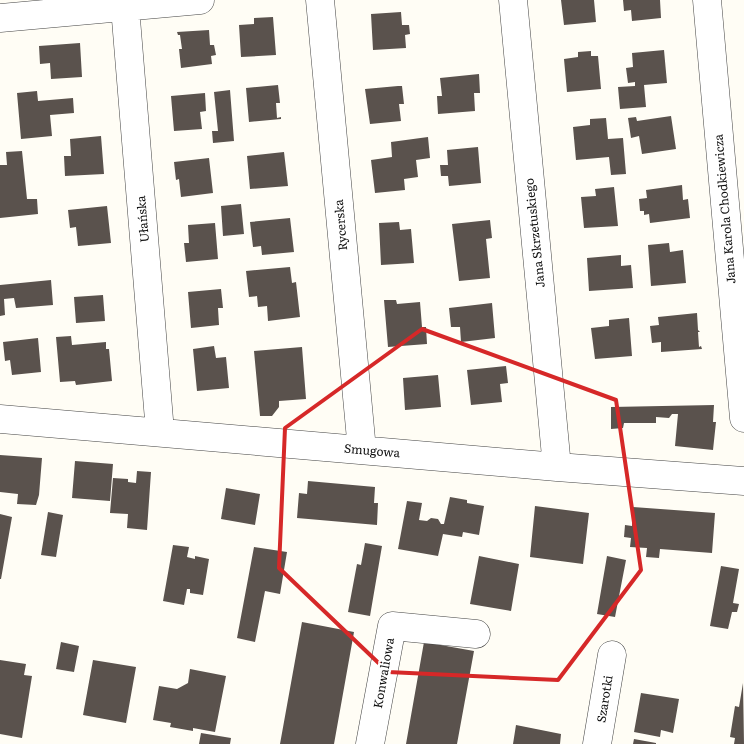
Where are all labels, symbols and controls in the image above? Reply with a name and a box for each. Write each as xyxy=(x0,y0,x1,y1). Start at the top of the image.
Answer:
street label: Jana Karola Chodkiewicza xyxy=(708,133,740,285)
street label: Jana Skrzetuskiego xyxy=(519,177,549,289)
street label: Ułańska xyxy=(131,194,153,243)
street label: Rycerska xyxy=(329,198,351,251)
street label: Smugowa xyxy=(343,439,401,461)
street label: Konwaliowa xyxy=(368,636,398,710)
street label: Szarotki xyxy=(591,674,617,724)

